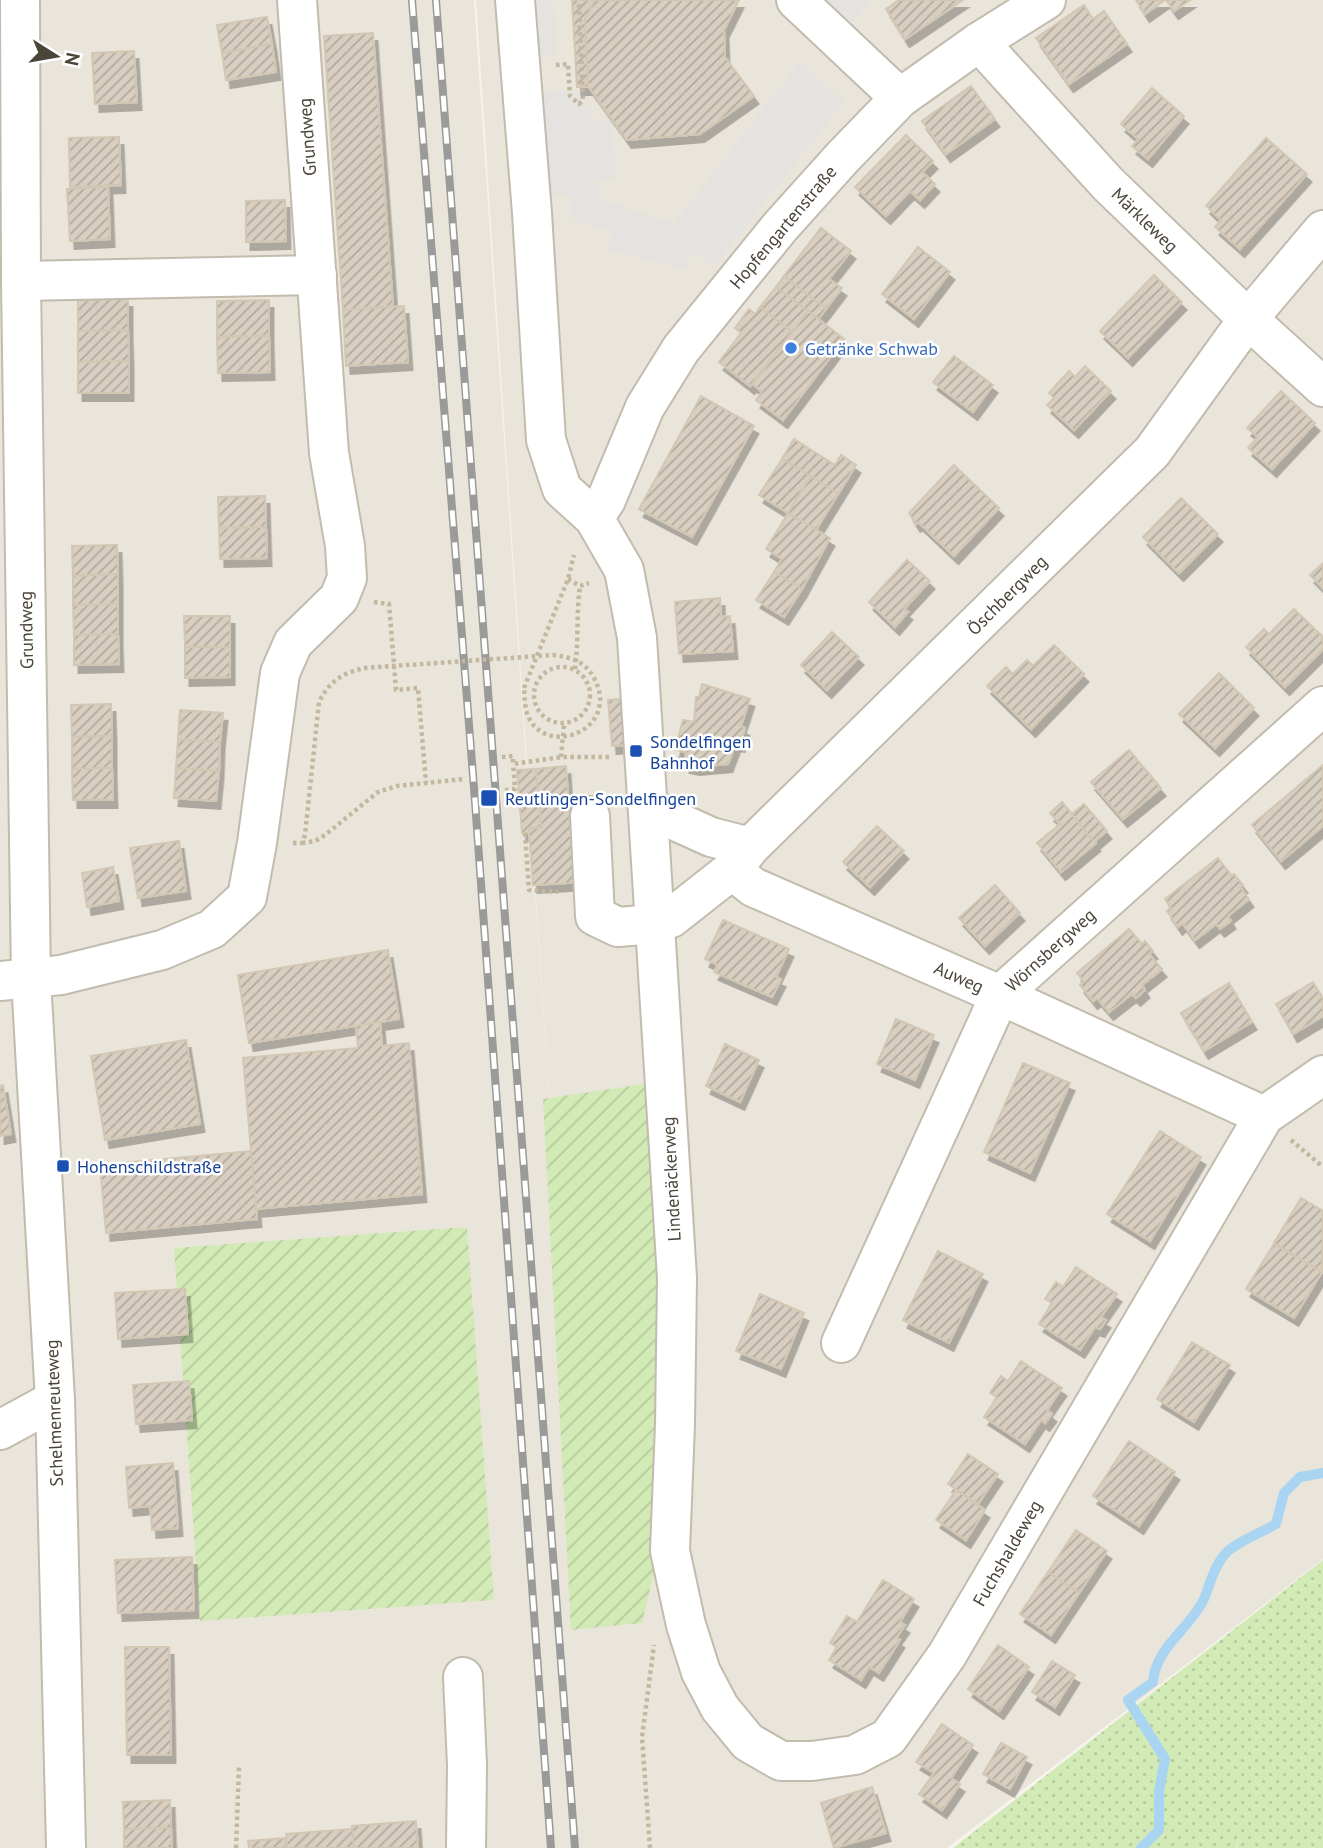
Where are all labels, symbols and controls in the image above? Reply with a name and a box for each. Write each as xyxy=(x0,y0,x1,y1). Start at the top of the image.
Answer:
north arrow xyxy=(21,21,91,91)
text: N xyxy=(60,51,86,68)
street label: Grundweg xyxy=(293,97,321,177)
street label: Hopfengartenstraße xyxy=(725,160,841,294)
street label: Märkleweg xyxy=(1107,183,1183,257)
place label: Getränke Schwab xyxy=(805,337,938,360)
marker: Getränke Schwab xyxy=(783,340,799,356)
street label: Öschbergweg xyxy=(962,550,1052,640)
street label: Grundweg xyxy=(14,591,38,669)
place label: Sondelfingen Bahnhof xyxy=(650,730,751,774)
marker: Sondelfingen Bahnhof xyxy=(628,743,644,759)
place label: Reutlingen-Sondelfingen xyxy=(505,787,696,810)
marker: Reutlingen-Sondelfingen xyxy=(479,788,499,808)
street label: Wörnsbergweg xyxy=(1000,903,1100,997)
street label: Auweg xyxy=(931,956,987,998)
street label: Lindenäckerweg xyxy=(656,1116,686,1242)
place label: Hohenschildstraße xyxy=(77,1155,221,1178)
marker: Hohenschildstraße xyxy=(55,1158,71,1174)
street label: Schelmenreuteweg xyxy=(40,1339,68,1487)
street label: Fuchshaldeweg xyxy=(967,1496,1047,1610)

